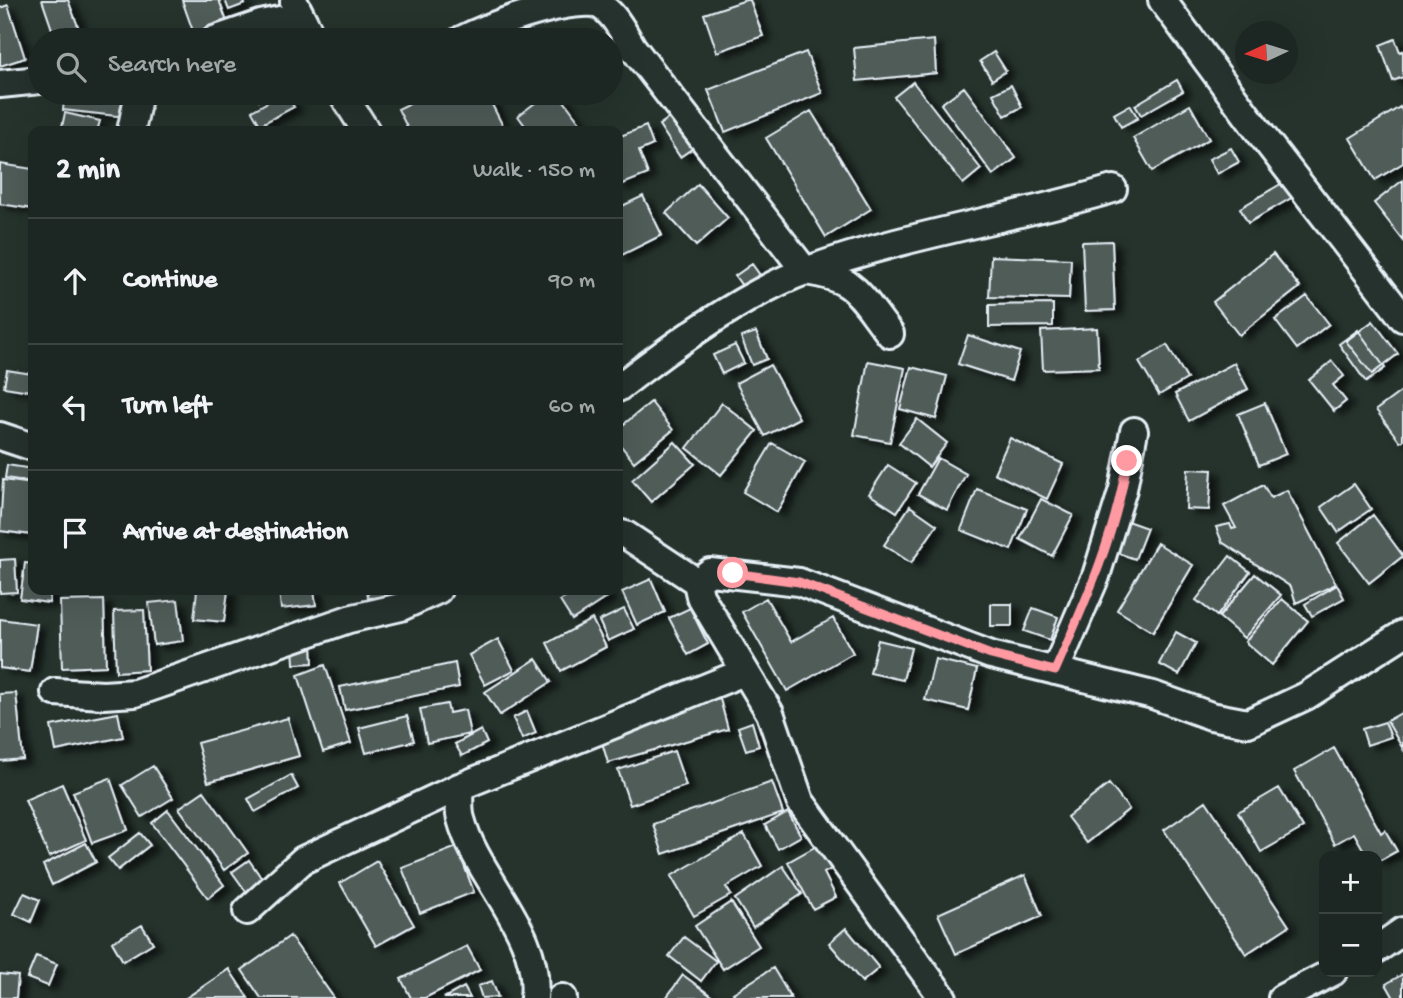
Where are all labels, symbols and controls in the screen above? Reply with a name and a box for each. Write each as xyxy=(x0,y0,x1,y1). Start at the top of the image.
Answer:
north arrow xyxy=(1235,21,1298,84)
search box xyxy=(28,28,623,105)
icon: search xyxy=(52,48,90,86)
text: Search here xyxy=(108,51,236,82)
text: 2 min xyxy=(56,154,120,189)
text: Walk · 150 m xyxy=(473,158,595,185)
icon: ahead xyxy=(56,262,94,300)
text: Continue xyxy=(123,266,217,297)
text: 90 m xyxy=(549,268,595,295)
icon: left xyxy=(56,388,94,426)
text: Turn left xyxy=(123,392,211,423)
text: 60 m xyxy=(549,394,595,421)
route end xyxy=(1111,445,1142,476)
icon: arrive xyxy=(56,514,94,552)
text: Arrive at destination xyxy=(123,518,348,549)
route start xyxy=(717,557,748,588)
map controls xyxy=(1319,851,1382,977)
button: + xyxy=(1319,851,1382,914)
button: − xyxy=(1319,914,1382,977)

